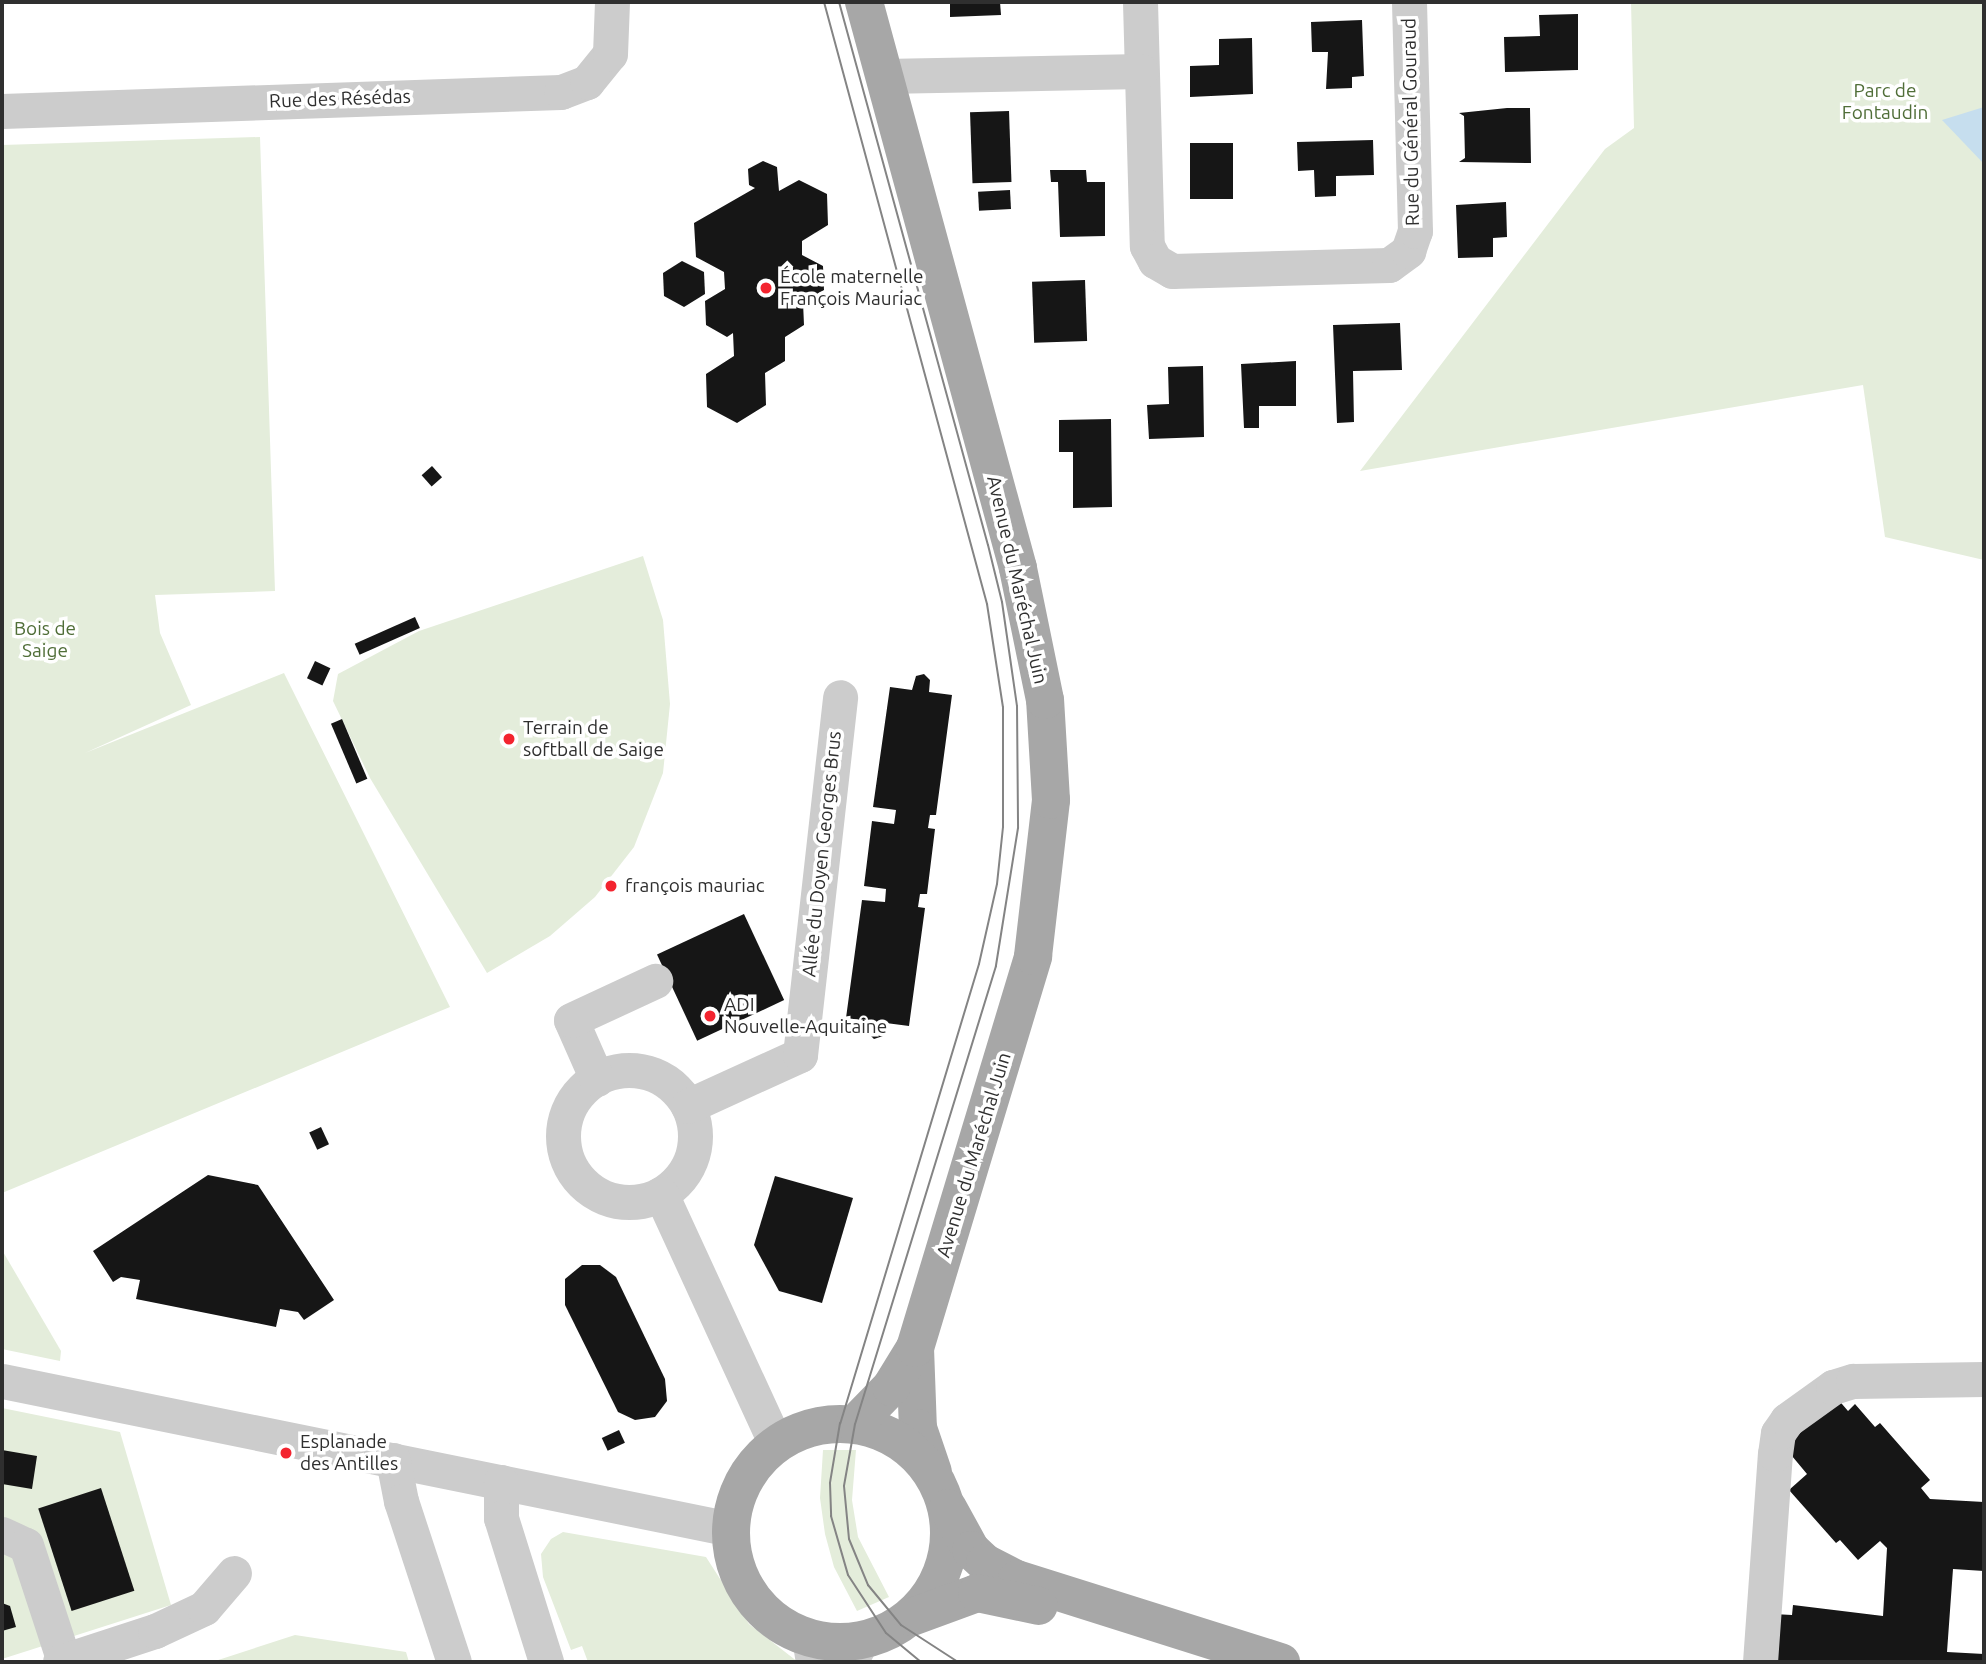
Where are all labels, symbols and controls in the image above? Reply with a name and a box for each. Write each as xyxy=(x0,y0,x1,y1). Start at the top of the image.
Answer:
street label: Rue du Général Gouraud xyxy=(1398,18,1424,226)
park label: Parc de Fontaudin xyxy=(1842,80,1928,124)
street label: Rue des Résédas xyxy=(269,85,411,113)
place label: École maternelle François Mauriac xyxy=(780,266,923,310)
marker: École maternelle François Mauriac xyxy=(758,280,774,296)
street label: Avenue du Maréchal Juin xyxy=(982,474,1052,686)
park label: Bois de Saige xyxy=(14,618,76,662)
place label: Terrain de softball de Saige xyxy=(523,717,664,761)
street label: Allée du Doyen Georges Brus xyxy=(798,730,846,978)
marker: Terrain de softball de Saige xyxy=(501,731,517,747)
place label: françois mauriac xyxy=(625,875,765,897)
marker: françois mauriac xyxy=(603,878,619,894)
place label: ADI Nouvelle-Aquitaine xyxy=(724,994,887,1038)
marker: ADI Nouvelle-Aquitaine xyxy=(702,1008,718,1024)
street label: Avenue du Maréchal Juin xyxy=(932,1050,1016,1260)
place label: Esplanade des Antilles xyxy=(300,1431,398,1475)
marker: Esplanade des Antilles xyxy=(278,1445,294,1461)

